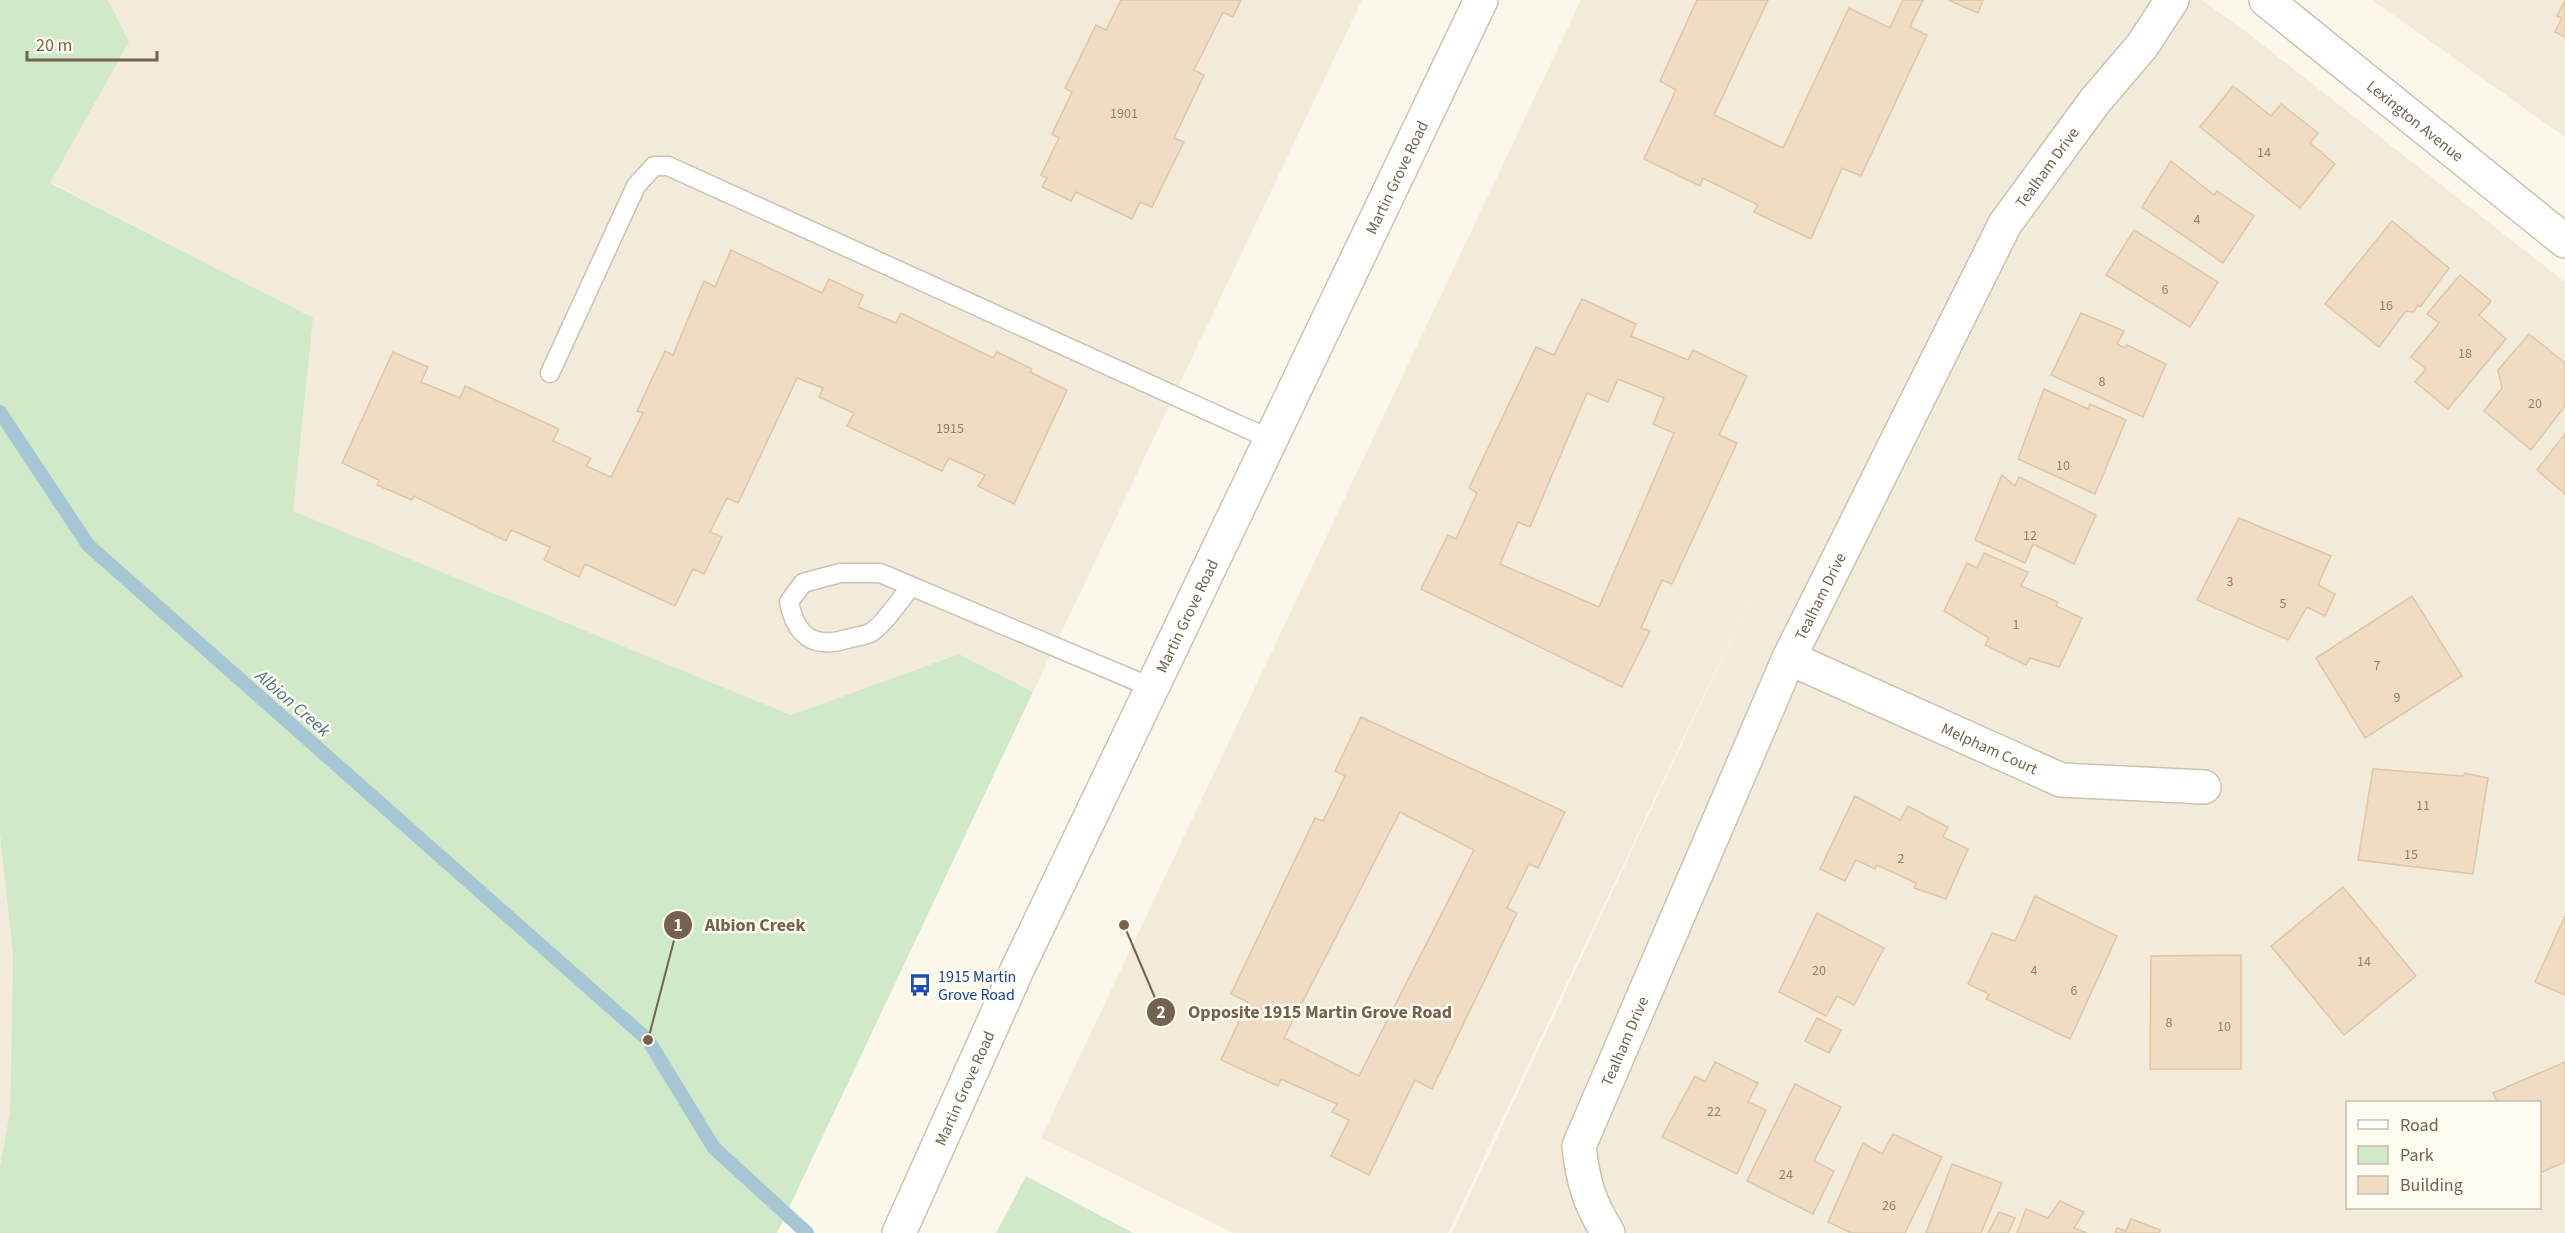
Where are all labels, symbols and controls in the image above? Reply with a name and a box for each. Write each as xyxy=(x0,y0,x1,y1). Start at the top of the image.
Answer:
scale bar xyxy=(27,24,158,62)
text: 20 m xyxy=(36,33,72,58)
street label: Lexington Avenue xyxy=(2362,76,2468,167)
house number: 1901 xyxy=(1110,104,1138,124)
street label: Martin Grove Road xyxy=(1361,117,1434,238)
street label: Tealham Drive xyxy=(2010,123,2084,213)
house number: 14 xyxy=(2257,143,2271,163)
house number: 4 xyxy=(2194,210,2201,230)
house number: 6 xyxy=(2162,280,2169,300)
house number: 16 xyxy=(2379,296,2393,316)
house number: 18 xyxy=(2458,344,2472,364)
house number: 8 xyxy=(2099,372,2106,392)
house number: 20 xyxy=(2528,394,2542,414)
house number: 1915 xyxy=(936,419,964,439)
house number: 10 xyxy=(2056,456,2070,476)
house number: 12 xyxy=(2023,526,2037,546)
street label: Tealham Drive xyxy=(1790,549,1852,644)
street label: Martin Grove Road xyxy=(1151,556,1224,677)
house number: 3 xyxy=(2227,572,2234,592)
house number: 5 xyxy=(2280,594,2287,614)
house number: 1 xyxy=(2013,615,2020,635)
house number: 7 xyxy=(2374,656,2381,676)
water label: Albion Creek xyxy=(249,663,336,743)
house number: 9 xyxy=(2394,688,2401,708)
street label: Melpham Court xyxy=(1938,718,2042,780)
house number: 11 xyxy=(2416,796,2430,816)
house number: 15 xyxy=(2404,845,2418,865)
house number: 2 xyxy=(1898,849,1905,869)
callout: Albion Creek xyxy=(663,907,818,943)
text: 1 xyxy=(673,913,683,938)
text: Albion Creek xyxy=(704,913,805,938)
house number: 14 xyxy=(2357,952,2371,972)
house number: 20 xyxy=(1812,961,1826,981)
house number: 4 xyxy=(2031,961,2038,981)
place label: 1915 Martin Grove Road xyxy=(938,966,1016,1006)
bus stop icon: 1915 Martin Grove Road xyxy=(907,972,933,998)
house number: 6 xyxy=(2071,981,2078,1001)
street label: Tealham Drive xyxy=(1596,993,1654,1090)
callout: Opposite 1915 Martin Grove Road xyxy=(1146,994,1464,1030)
text: 2 xyxy=(1156,1000,1166,1025)
text: Opposite 1915 Martin Grove Road xyxy=(1188,1000,1452,1025)
house number: 8 xyxy=(2166,1013,2173,1033)
house number: 10 xyxy=(2217,1017,2231,1037)
street label: Martin Grove Road xyxy=(930,1028,1000,1149)
legend xyxy=(2346,1101,2541,1209)
house number: 22 xyxy=(1707,1102,1721,1122)
text: Road xyxy=(2400,1113,2439,1138)
text: Park xyxy=(2400,1143,2434,1168)
house number: 24 xyxy=(1779,1165,1793,1185)
text: Building xyxy=(2400,1173,2463,1198)
house number: 26 xyxy=(1882,1196,1896,1216)

